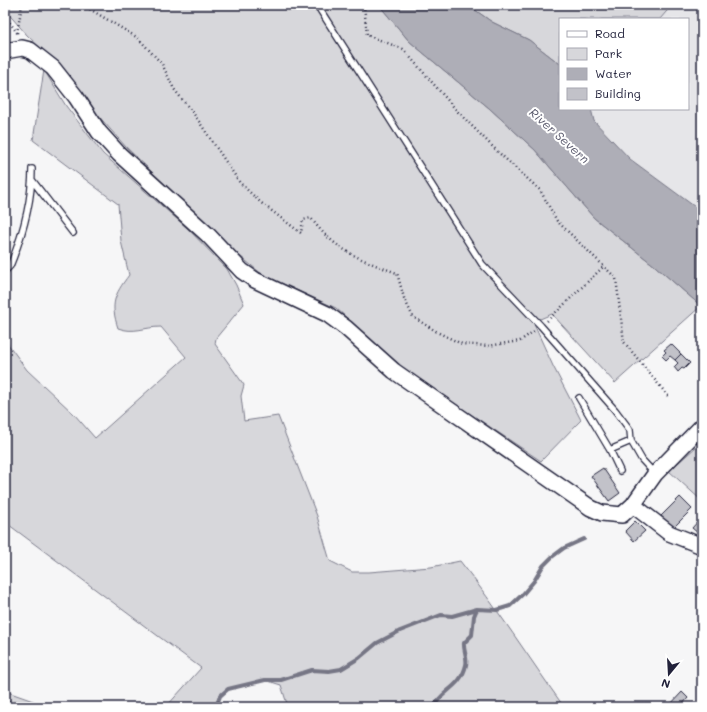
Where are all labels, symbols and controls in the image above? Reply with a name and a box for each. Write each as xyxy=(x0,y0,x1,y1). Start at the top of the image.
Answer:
legend xyxy=(559,18,689,110)
text: Road xyxy=(595,25,625,41)
text: Park xyxy=(595,45,622,61)
text: Water xyxy=(595,65,632,81)
text: Building xyxy=(595,85,641,101)
water label: River Severn xyxy=(526,104,593,167)
north arrow xyxy=(649,654,689,694)
text: N xyxy=(659,676,672,692)

